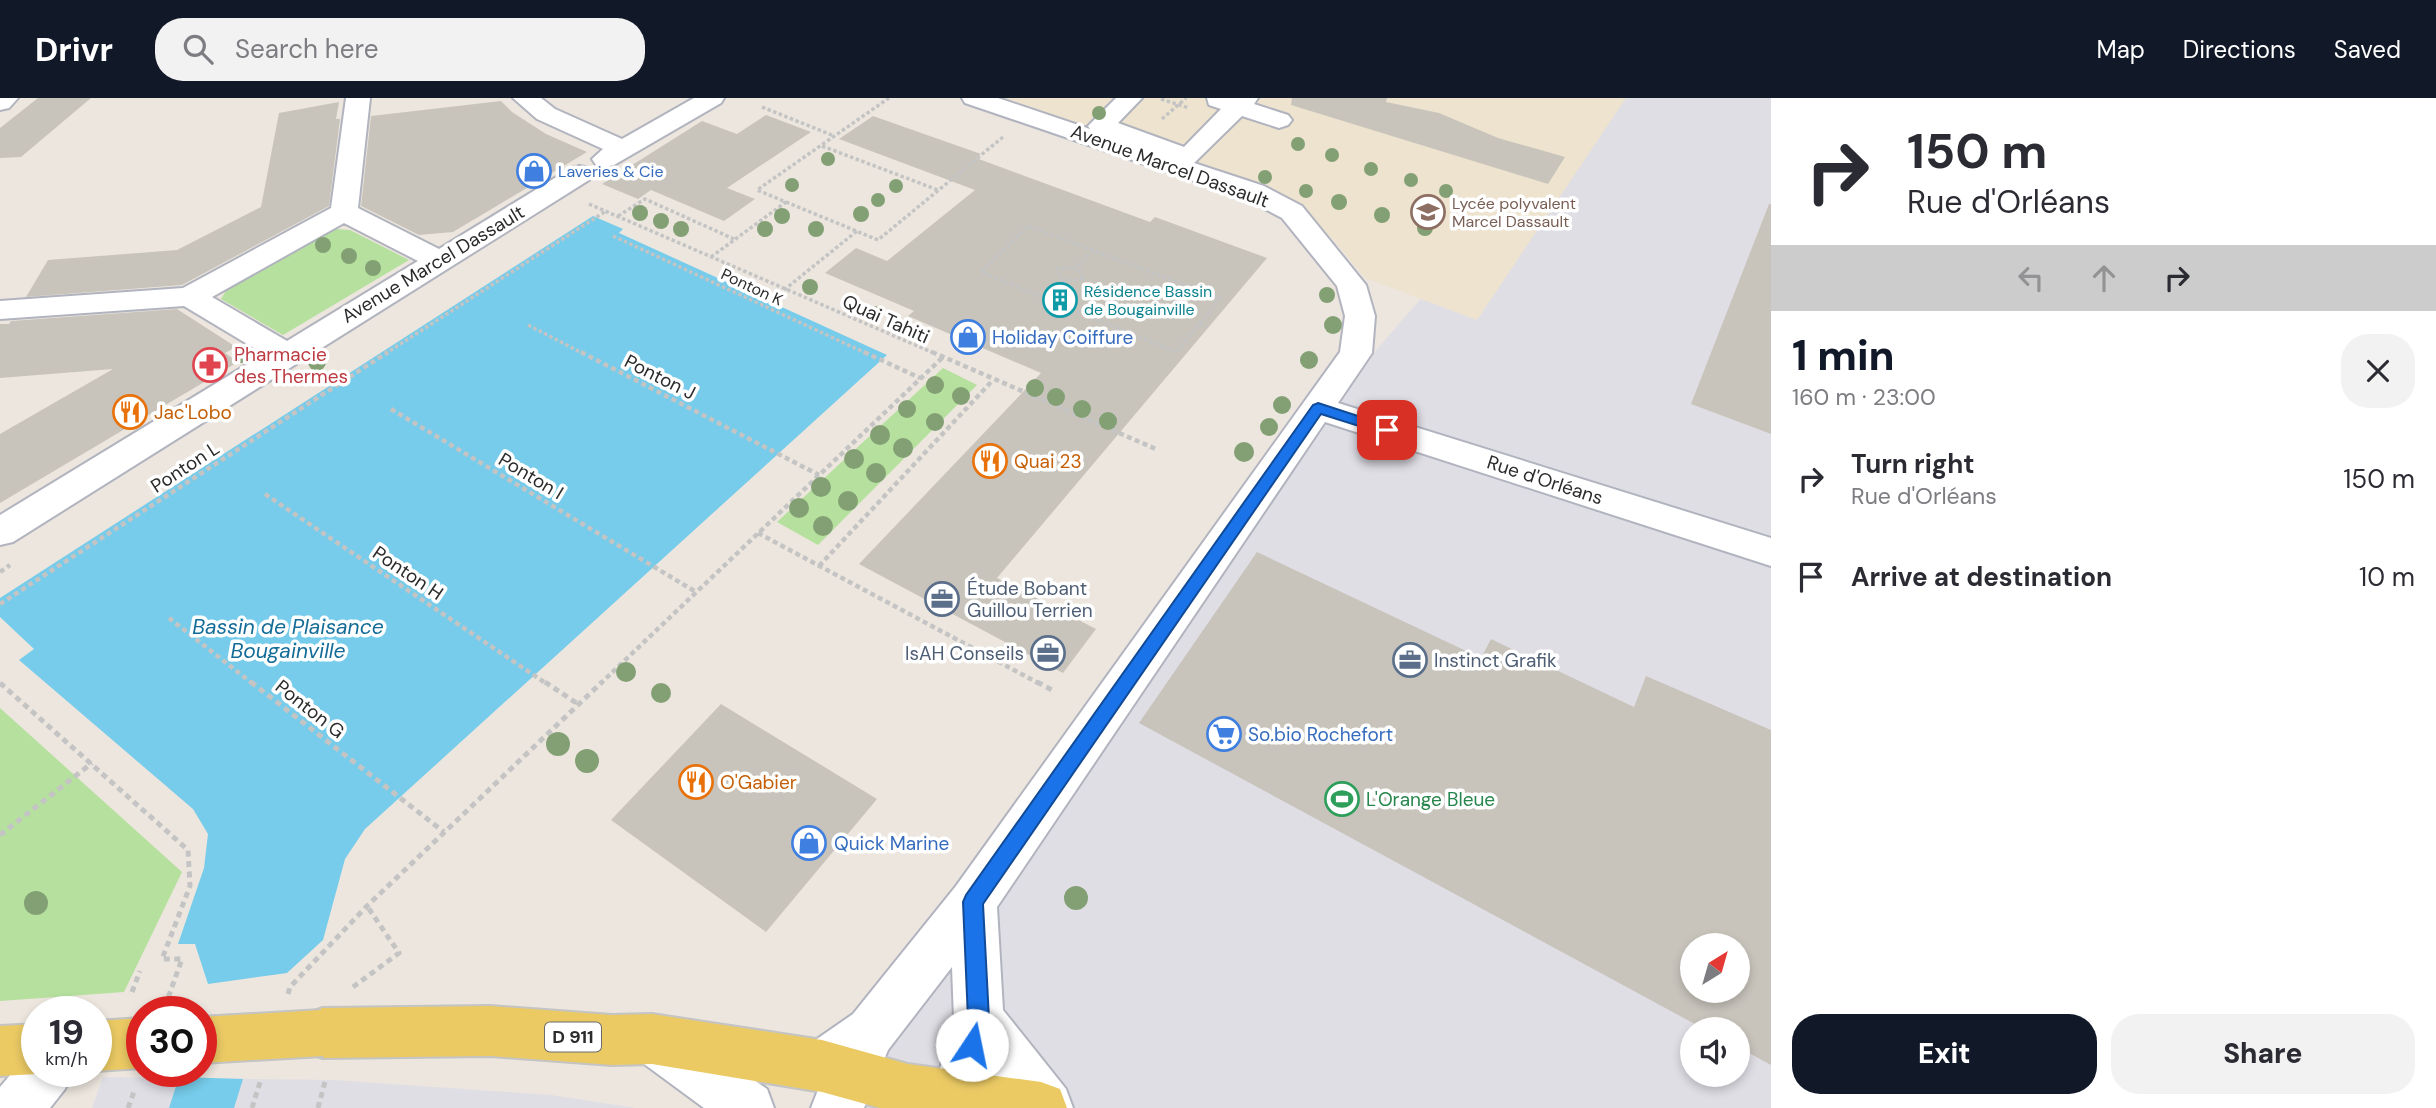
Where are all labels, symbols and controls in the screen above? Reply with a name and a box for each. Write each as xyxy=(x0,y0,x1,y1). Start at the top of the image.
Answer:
search box xyxy=(155,18,645,81)
text: Drivr xyxy=(35,28,113,71)
icon: search xyxy=(179,30,217,68)
text: Search here xyxy=(235,32,378,66)
text: Map xyxy=(2097,34,2145,65)
text: Directions xyxy=(2183,34,2296,65)
text: Saved xyxy=(2334,34,2401,65)
street label: Avenue Marcel Dassault xyxy=(1068,119,1272,213)
text: 150 m xyxy=(1907,119,2047,183)
icon: right xyxy=(1792,126,1883,217)
shop icon: Laveries & Cie xyxy=(515,152,553,190)
place label: Laveries & Cie xyxy=(558,161,664,182)
text: Rue d'Orléans xyxy=(1907,181,2110,223)
school or university icon: Lycée polyvalent Marcel Dassault xyxy=(1409,193,1447,231)
place label: Lycée polyvalent Marcel Dassault xyxy=(1452,193,1576,232)
street label: Avenue Marcel Dassault xyxy=(337,199,529,329)
icon: left xyxy=(2012,259,2050,297)
icon: ahead xyxy=(2085,259,2123,297)
icon: right xyxy=(2158,259,2196,297)
street label: Ponton K xyxy=(718,264,786,310)
building icon: Résidence Bassin de Bougainville xyxy=(1041,281,1079,319)
place label: Résidence Bassin de Bougainville xyxy=(1084,281,1212,320)
street label: Quai Tahiti xyxy=(839,289,933,349)
shop icon: Holiday Coiffure xyxy=(949,318,987,356)
place label: Holiday Coiffure xyxy=(992,325,1133,350)
text: 1 min xyxy=(1792,328,1895,383)
button: close xyxy=(2341,334,2415,408)
place label: Pharmacie des Thermes xyxy=(234,342,348,389)
pharmacy icon: Pharmacie des Thermes xyxy=(191,346,229,384)
street label: Ponton J xyxy=(620,348,700,406)
text: 160 m · 23:00 xyxy=(1792,382,1936,412)
restaurant icon: Jac'Lobo xyxy=(111,393,149,431)
place label: Jac'Lobo xyxy=(154,400,232,425)
pin xyxy=(1357,400,1417,460)
icon: arrive xyxy=(1368,411,1406,449)
street label: Ponton L xyxy=(146,436,224,498)
restaurant icon: Quai 23 xyxy=(971,442,1009,480)
street label: Ponton I xyxy=(494,447,568,505)
text: Turn right xyxy=(1851,447,1975,481)
place label: Quai 23 xyxy=(1014,449,1082,474)
street label: Rue d'Orléans xyxy=(1484,449,1606,511)
icon: right xyxy=(1792,460,1830,498)
text: 150 m xyxy=(2343,462,2415,496)
text: Rue d'Orléans xyxy=(1851,481,1997,511)
street label: Ponton H xyxy=(368,540,448,606)
icon: arrive xyxy=(1792,558,1830,596)
text: Arrive at destination xyxy=(1851,560,2112,594)
text: 10 m xyxy=(2359,560,2415,594)
place label: Étude Bobant Guillou Terrien xyxy=(967,576,1093,623)
office icon: Étude Bobant Guillou Terrien xyxy=(923,580,961,618)
water label: Bassin de Plaisance Bougainville xyxy=(192,613,384,665)
office icon: IsAH Conseils xyxy=(1029,634,1067,672)
place label: IsAH Conseils xyxy=(905,641,1024,666)
office icon: Instinct Grafik xyxy=(1391,641,1429,679)
place label: Instinct Grafik xyxy=(1434,648,1557,673)
street label: Ponton G xyxy=(270,674,350,744)
supermarket icon: So.bio Rochefort xyxy=(1205,715,1243,753)
place label: So.bio Rochefort xyxy=(1248,722,1393,747)
restaurant icon: O'Gabier xyxy=(677,763,715,801)
place label: O'Gabier xyxy=(720,770,797,795)
sports icon: L'Orange Bleue xyxy=(1323,780,1361,818)
place label: L'Orange Bleue xyxy=(1366,787,1495,812)
shop icon: Quick Marine xyxy=(790,824,828,862)
place label: Quick Marine xyxy=(834,831,949,856)
north arrow xyxy=(1680,933,1750,1003)
map controls xyxy=(1680,933,1750,1087)
speed limit sign: 30 xyxy=(126,996,217,1087)
position arrow xyxy=(935,1008,1009,1082)
text: 19 xyxy=(49,1009,84,1055)
button: Exit xyxy=(1792,1014,2097,1094)
button: Share xyxy=(2111,1014,2415,1094)
button: sound xyxy=(1680,1017,1750,1087)
road number: D 911 xyxy=(545,1022,601,1052)
text: km/h xyxy=(45,1047,88,1071)

